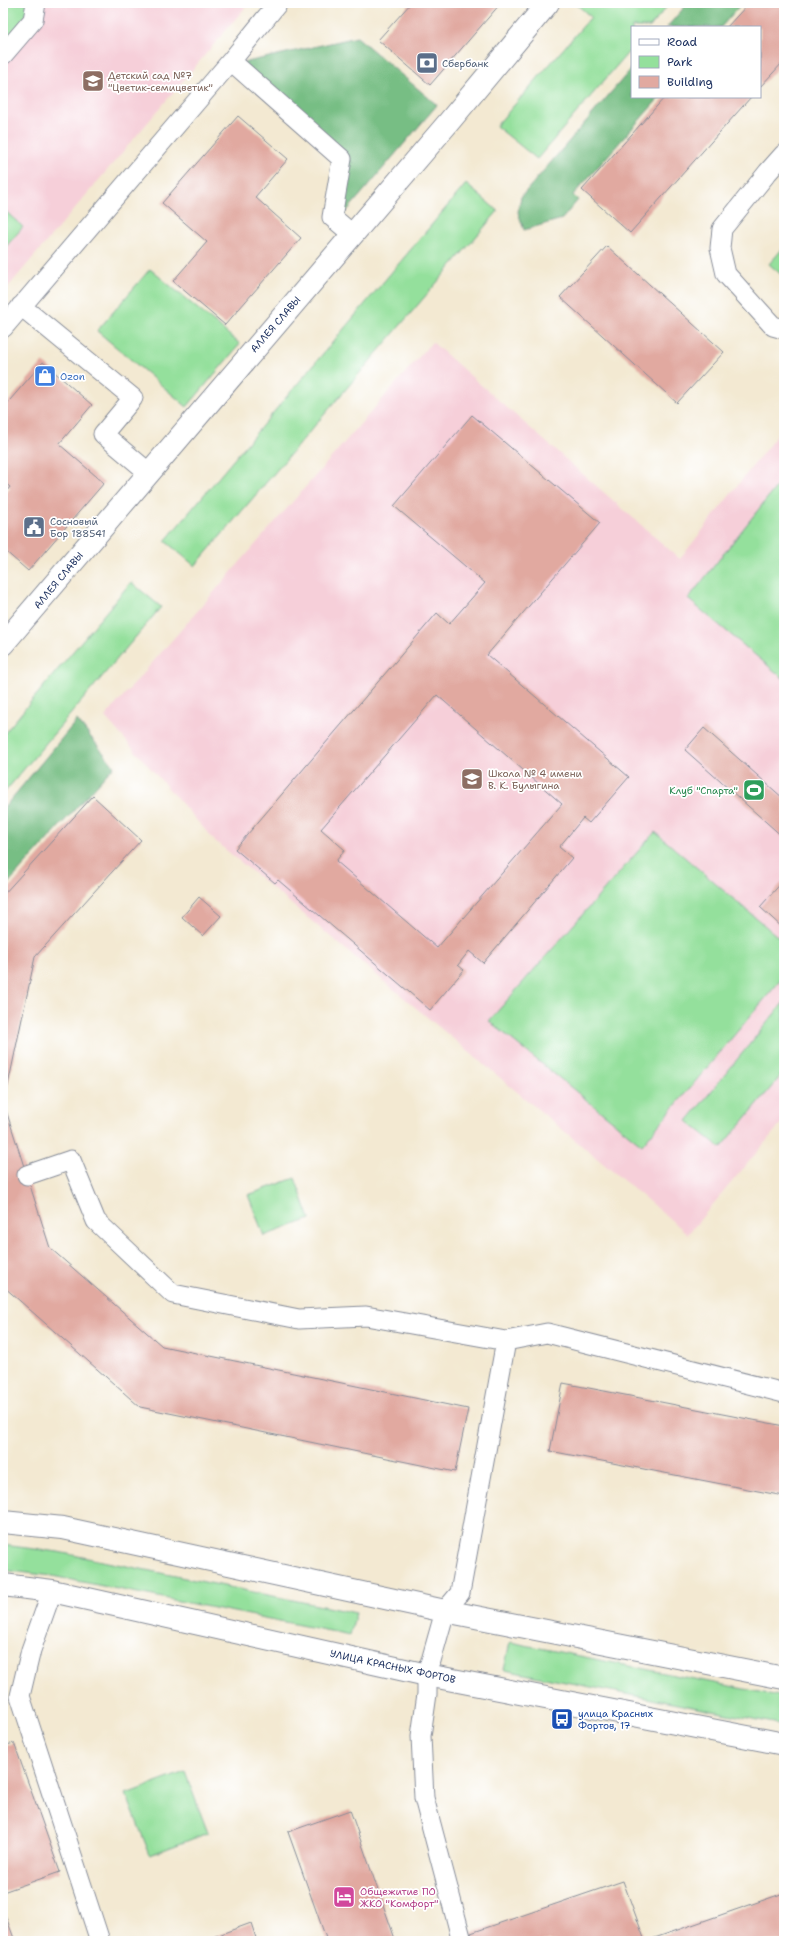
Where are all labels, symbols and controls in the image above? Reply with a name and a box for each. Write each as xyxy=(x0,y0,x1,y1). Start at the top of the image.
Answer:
legend xyxy=(631,26,761,98)
text: Road xyxy=(667,34,698,50)
bank icon: Сбербанк xyxy=(414,50,440,76)
text: Park xyxy=(667,54,693,70)
place label: Сбербанк xyxy=(442,57,489,70)
school or university icon: Детский сад №7 "Цветик-семицветик" xyxy=(80,68,106,94)
place label: Детский сад №7 "Цветик-семицветик" xyxy=(108,69,213,94)
text: Building xyxy=(667,74,713,90)
street label: АЛЛЕЯ СЛАВЫ xyxy=(247,293,303,355)
shop icon: Ozon xyxy=(32,363,58,389)
place label: Ozon xyxy=(60,370,85,383)
public building icon: Сосновый Бор 188541 xyxy=(21,514,47,540)
place label: Сосновый Бор 188541 xyxy=(50,515,106,540)
street label: АЛЛЕЯ СЛАВЫ xyxy=(31,549,86,612)
school or university icon: Школа № 4 имени В. К. Булыгина xyxy=(459,766,485,792)
place label: Школа № 4 имени В. К. Булыгина xyxy=(488,767,582,792)
sports icon: Клуб "Спарта" xyxy=(741,777,767,803)
place label: Клуб "Спарта" xyxy=(669,784,738,797)
street label: УЛИЦА КРАСНЫХ ФОРТОВ xyxy=(329,1647,457,1686)
bus stop icon: улица Красных Фортов, 17 xyxy=(549,1706,575,1732)
place label: улица Красных Фортов, 17 xyxy=(578,1707,653,1732)
hotel icon: Общежитие ПО ЖКО "Комфорт" xyxy=(331,1884,357,1910)
place label: Общежитие ПО ЖКО "Комфорт" xyxy=(360,1885,439,1910)

